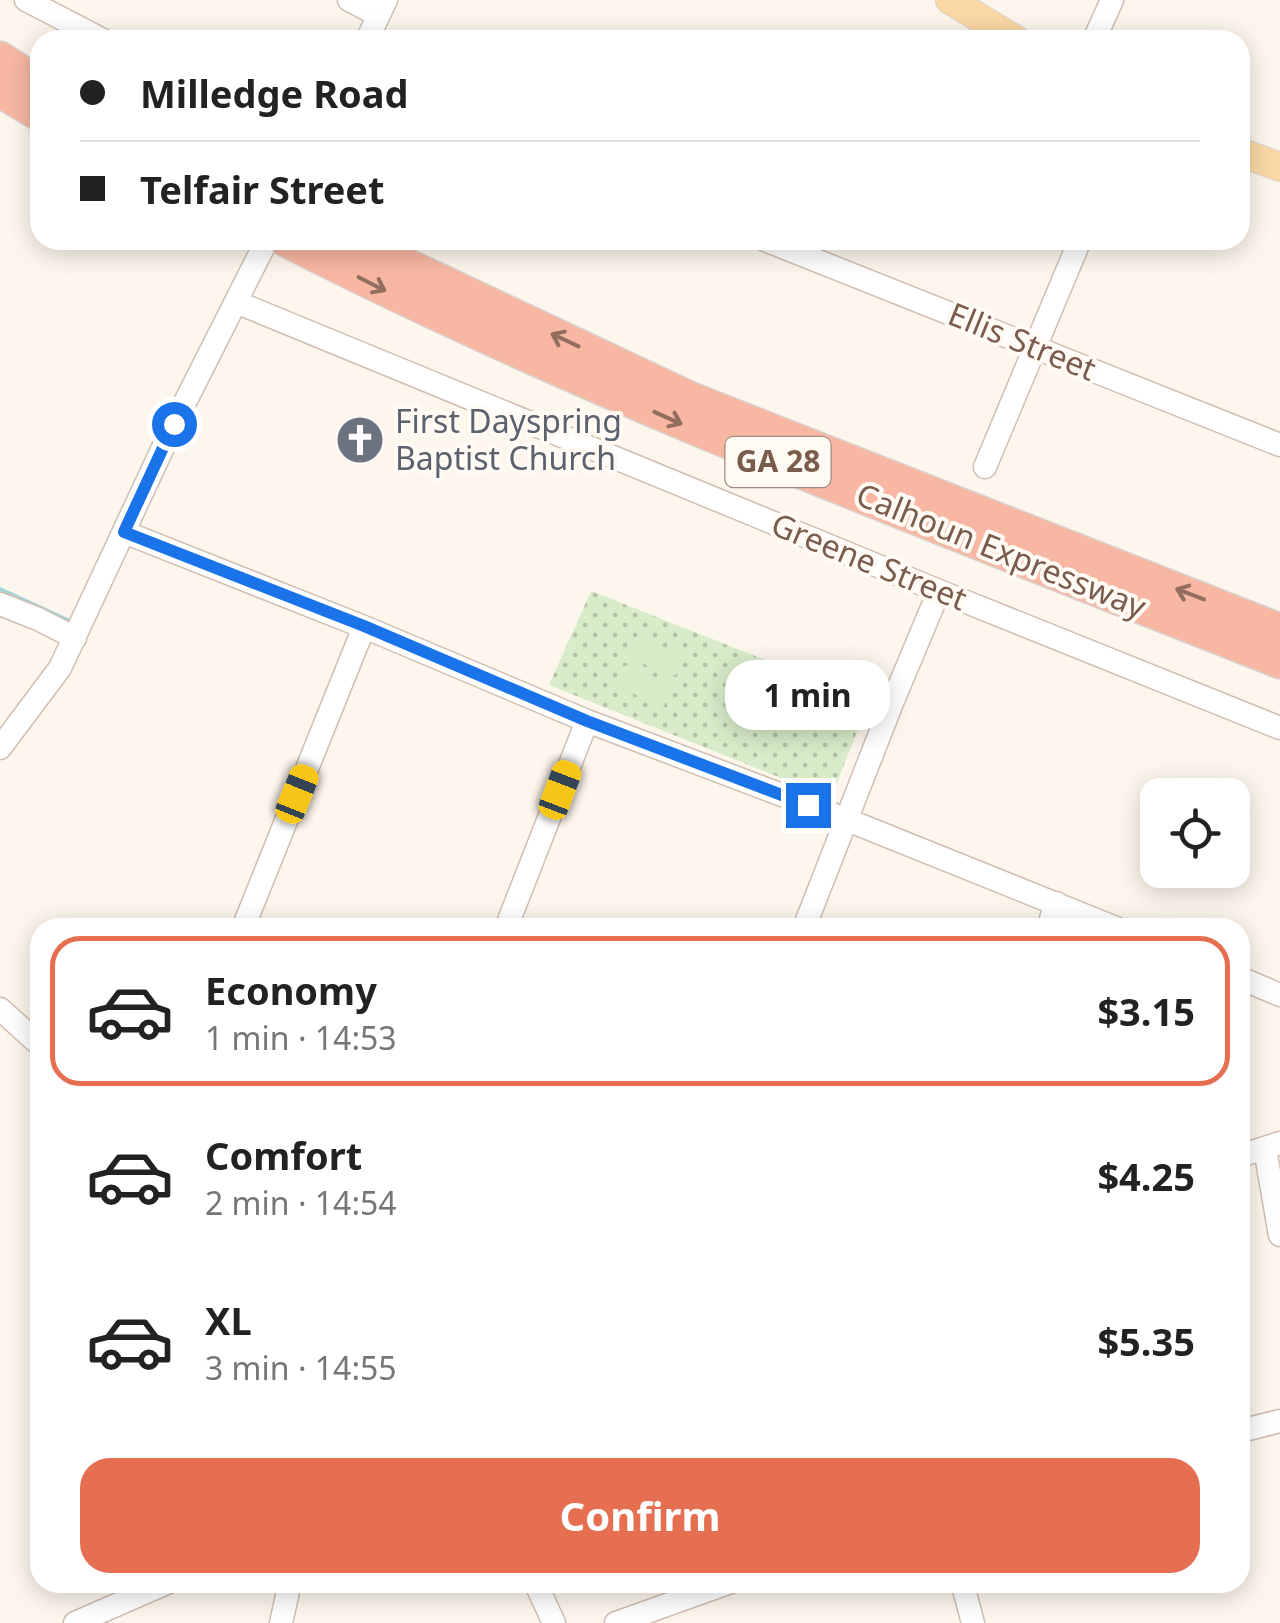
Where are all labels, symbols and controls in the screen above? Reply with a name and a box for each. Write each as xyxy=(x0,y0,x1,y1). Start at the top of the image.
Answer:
text: Milledge Road xyxy=(140,67,409,119)
text: Telfair Street xyxy=(140,163,385,215)
one-way arrow xyxy=(356,275,386,294)
street label: Ellis Street xyxy=(942,292,1103,390)
one-way arrow xyxy=(550,329,580,348)
place label: First Dayspring Baptist Church xyxy=(395,399,622,479)
route start xyxy=(152,402,197,447)
one-way arrow xyxy=(652,410,683,428)
church icon: First Dayspring Baptist Church xyxy=(334,414,386,466)
road number: GA 28 xyxy=(726,437,830,487)
street label: Calhoun Expressway xyxy=(850,472,1153,628)
street label: Greene Street xyxy=(765,502,974,619)
one-way arrow xyxy=(1175,584,1206,602)
callout: 1 min xyxy=(726,660,890,730)
text: 1 min xyxy=(763,673,852,716)
car xyxy=(535,757,585,823)
car xyxy=(272,761,322,827)
map controls xyxy=(1140,778,1250,888)
button: locate xyxy=(1140,778,1250,888)
route end xyxy=(786,783,831,828)
text: Economy xyxy=(205,964,377,1016)
icon: car xyxy=(85,966,175,1056)
text: $3.15 xyxy=(1097,985,1195,1037)
text: 1 min · 14:53 xyxy=(205,1016,397,1059)
text: Comfort xyxy=(205,1129,362,1181)
icon: car xyxy=(85,1131,175,1221)
text: $4.25 xyxy=(1097,1150,1195,1202)
text: 2 min · 14:54 xyxy=(205,1181,397,1224)
text: XL xyxy=(205,1294,252,1346)
icon: car xyxy=(85,1296,175,1386)
text: $5.35 xyxy=(1097,1315,1195,1367)
text: 3 min · 14:55 xyxy=(205,1346,397,1389)
button: Confirm xyxy=(80,1458,1200,1573)

